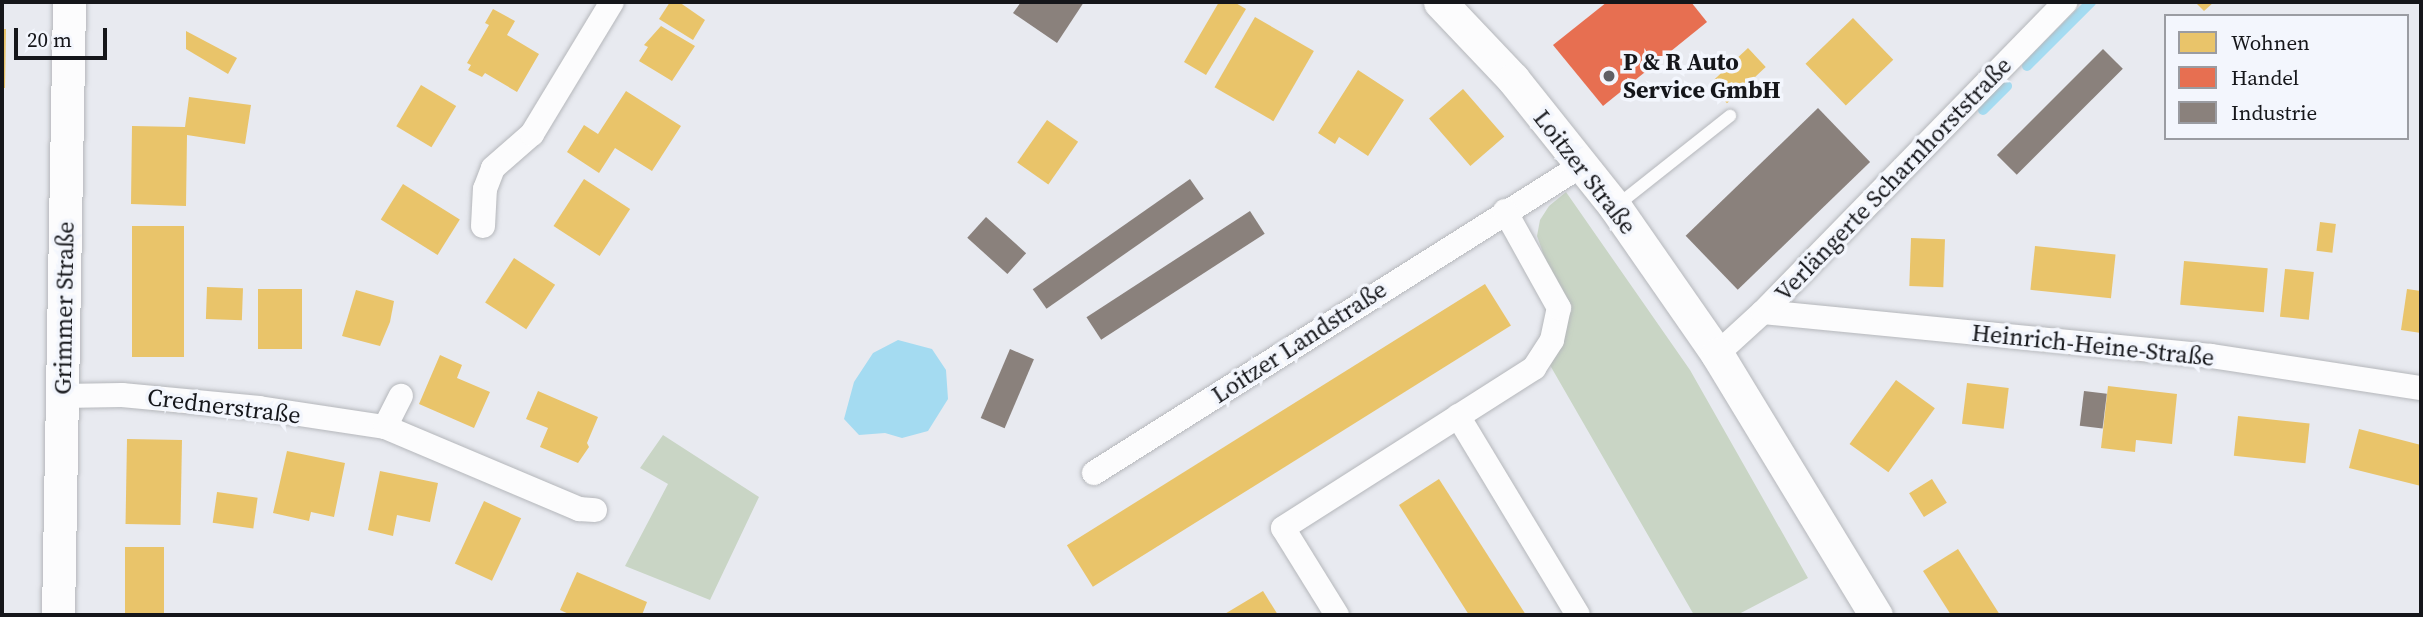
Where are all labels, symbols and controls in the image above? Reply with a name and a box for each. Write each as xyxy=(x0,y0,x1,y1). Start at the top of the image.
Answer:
scale bar xyxy=(18,14,110,58)
legend xyxy=(2164,14,2409,140)
text: 20 m xyxy=(27,25,72,54)
text: Wohnen xyxy=(2231,28,2310,57)
place label: P & R Auto Service GmbH xyxy=(1623,48,1781,104)
street label: Verlängerte Scharnhorststraße xyxy=(1769,51,2017,307)
text: Handel xyxy=(2231,63,2299,92)
marker: P & R Auto Service GmbH xyxy=(1601,68,1617,84)
text: Industrie xyxy=(2231,98,2317,127)
street label: Loitzer Straße xyxy=(1528,104,1642,240)
street label: Grimmer Straße xyxy=(48,221,80,395)
street label: Loitzer Landstraße xyxy=(1206,275,1392,409)
street label: Heinrich-Heine-Straße xyxy=(1970,318,2216,372)
street label: Crednerstraße xyxy=(146,382,302,430)

